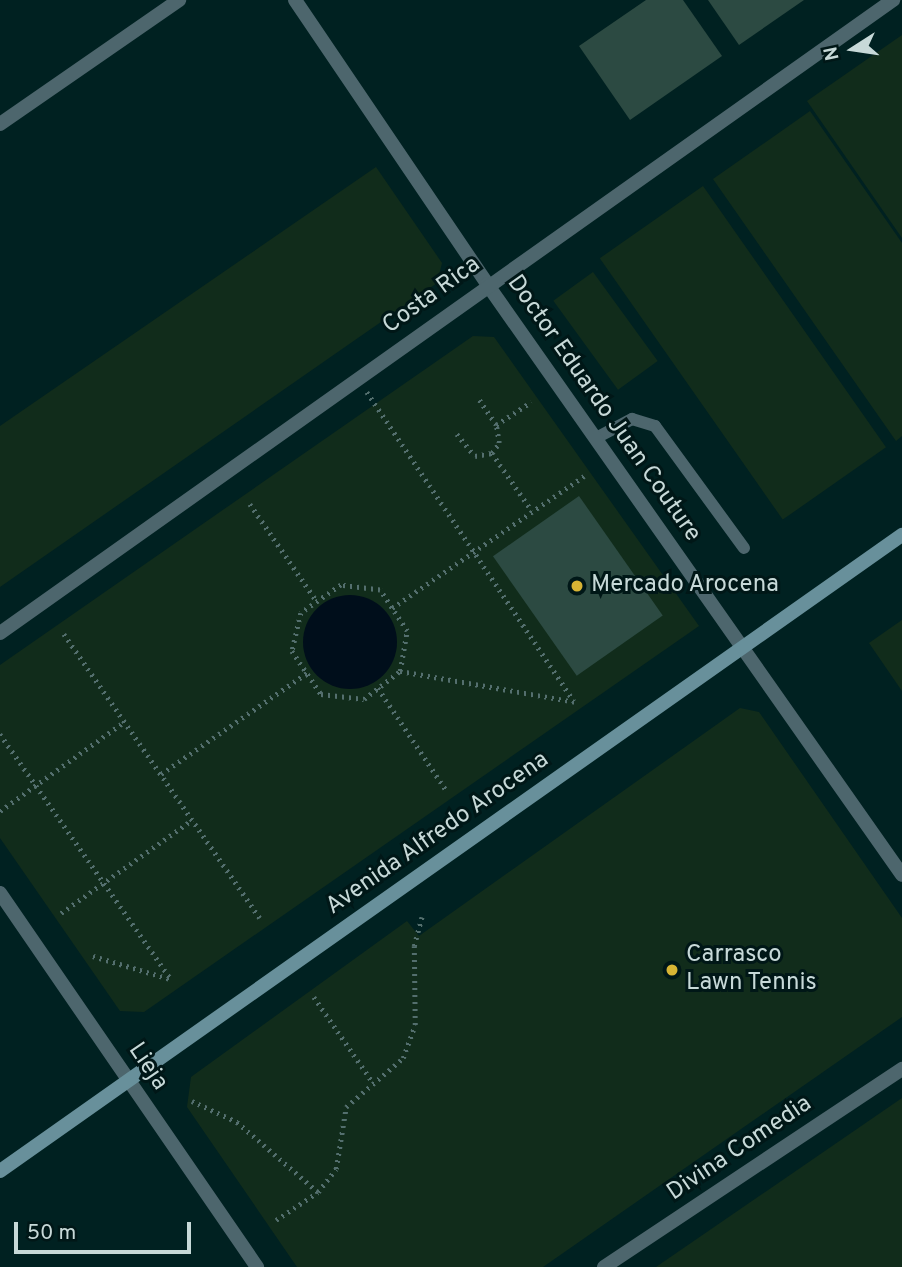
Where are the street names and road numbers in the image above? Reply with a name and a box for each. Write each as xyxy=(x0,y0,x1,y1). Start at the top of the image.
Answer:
street label: Costa Rica xyxy=(378,251,486,341)
street label: Doctor Eduardo Juan Couture xyxy=(500,270,706,548)
street label: Avenida Alfredo Arocena xyxy=(320,746,556,922)
street label: Lieja xyxy=(121,1038,173,1096)
street label: Divina Comedia xyxy=(662,1090,818,1208)

